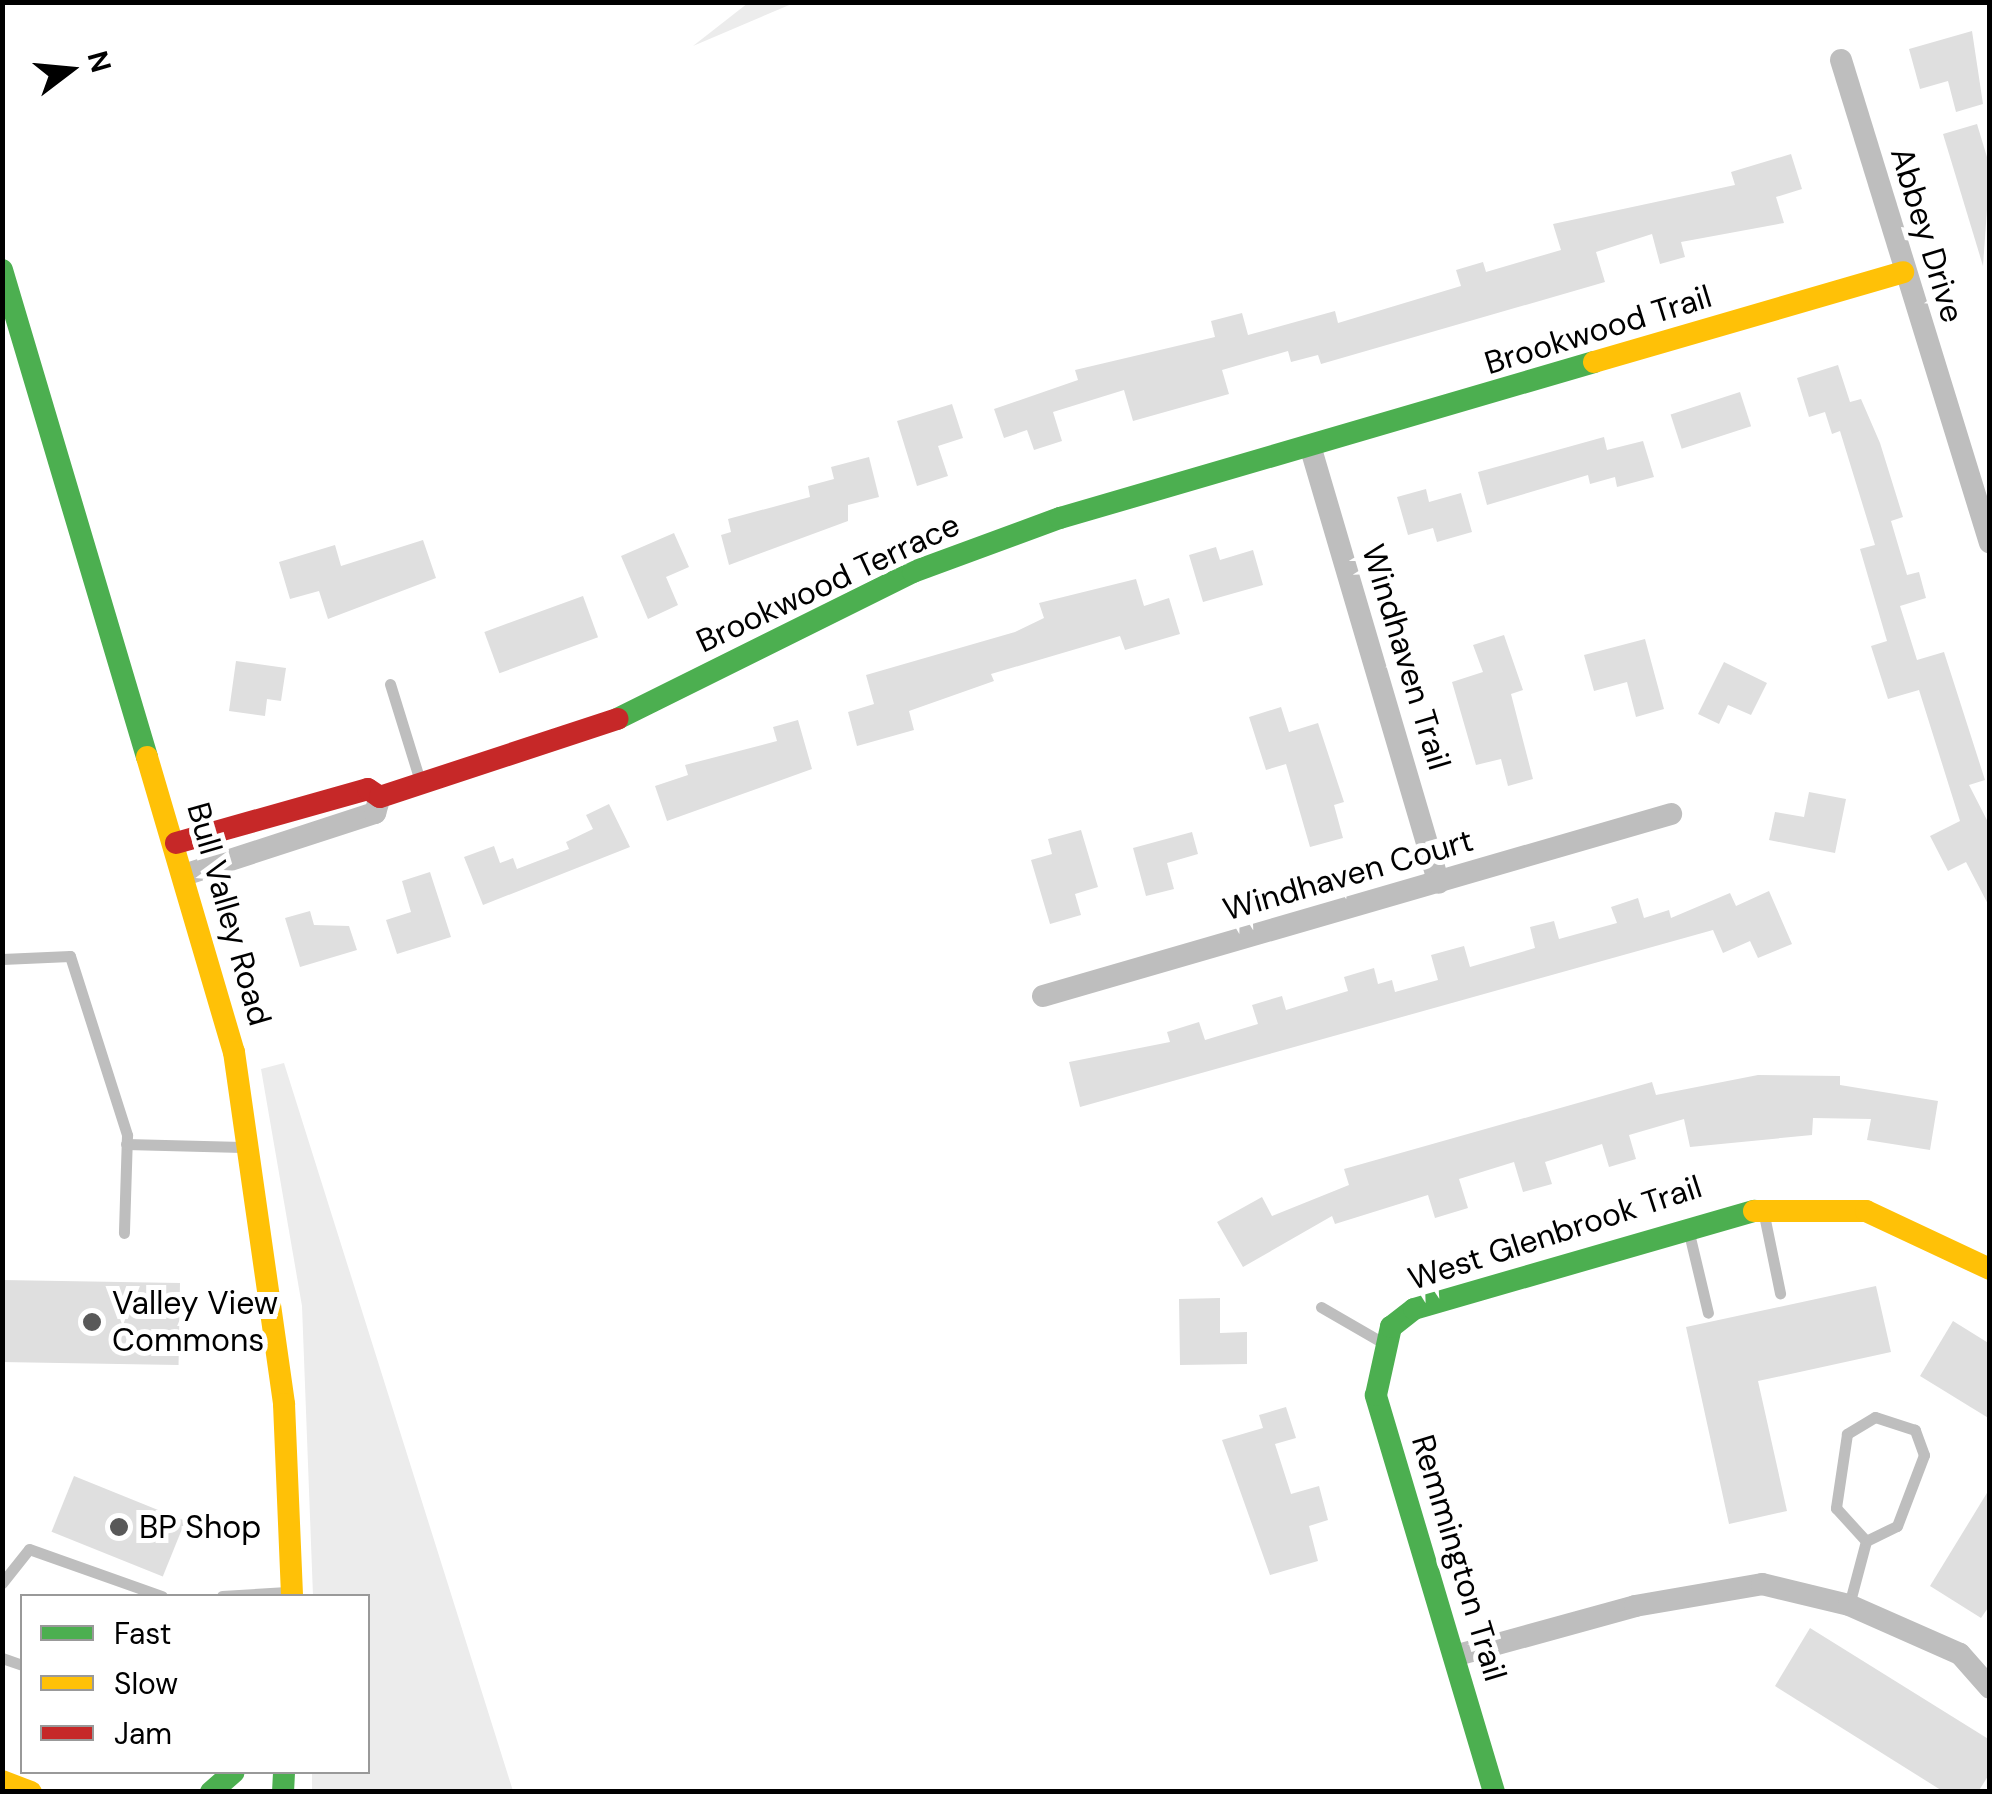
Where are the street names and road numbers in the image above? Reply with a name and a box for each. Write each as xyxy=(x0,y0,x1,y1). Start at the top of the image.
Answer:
street label: Abbey Drive xyxy=(1882,143,1972,327)
street label: Brookwood Trail xyxy=(1480,277,1716,383)
street label: Brookwood Terrace xyxy=(690,505,966,661)
street label: Windhaven Trail xyxy=(1353,540,1459,774)
street label: Bull Valley Road xyxy=(179,798,279,1030)
street label: Windhaven Court xyxy=(1219,821,1477,929)
street label: West Glenbrook Trail xyxy=(1404,1167,1706,1299)
street label: Remmington Trail xyxy=(1403,1430,1515,1686)

